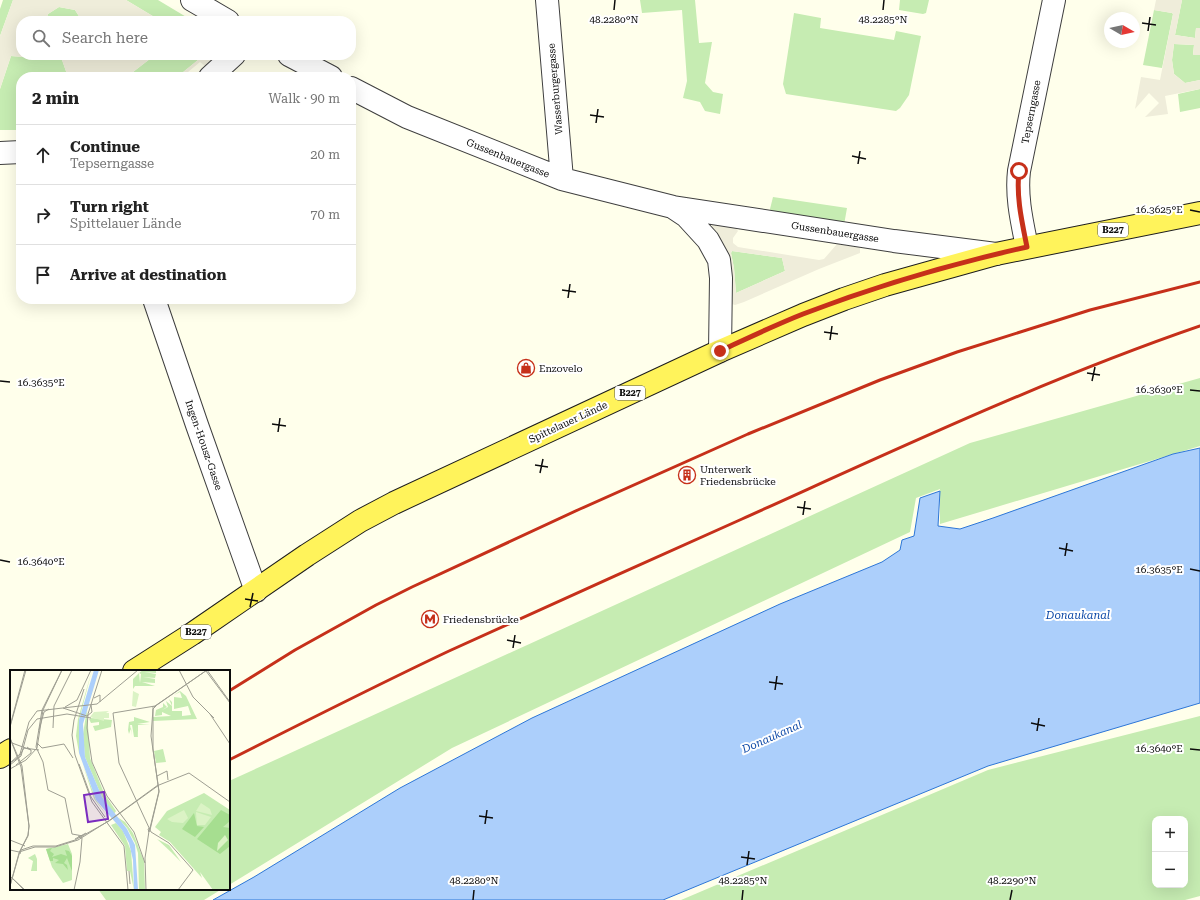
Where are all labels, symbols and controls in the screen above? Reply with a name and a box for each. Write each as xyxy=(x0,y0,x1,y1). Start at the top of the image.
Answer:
north arrow xyxy=(1104,12,1140,48)
text: 48.2280°N xyxy=(589,14,639,25)
text: 48.2285°N xyxy=(858,14,908,25)
search box xyxy=(16,16,356,60)
icon: search xyxy=(30,27,52,49)
text: Search here xyxy=(62,29,148,47)
street label: Wasserburgergasse xyxy=(545,42,564,135)
street label: Tepserngasse xyxy=(1019,79,1043,145)
text: 2 min xyxy=(32,88,79,108)
text: Walk · 90 m xyxy=(268,91,340,106)
street label: Gussenbauergasse xyxy=(465,136,552,180)
text: Continue xyxy=(70,138,140,156)
icon: ahead xyxy=(32,144,54,166)
text: 20 m xyxy=(310,147,340,162)
text: Tepserngasse xyxy=(70,156,154,171)
route start xyxy=(1010,162,1028,180)
text: Turn right xyxy=(70,198,149,216)
icon: right xyxy=(32,204,54,226)
text: 16.3625°E xyxy=(1135,204,1183,215)
text: 70 m xyxy=(310,207,340,222)
text: Spittelauer Lände xyxy=(70,216,181,231)
street label: Gussenbauergasse xyxy=(790,220,880,244)
road number: B227 xyxy=(1098,223,1128,237)
icon: arrive xyxy=(32,264,54,286)
text: Arrive at destination xyxy=(70,266,226,284)
route end xyxy=(711,342,729,360)
shop icon: Enzovelo xyxy=(516,358,536,378)
place label: Enzovelo xyxy=(539,363,583,374)
text: 16.3635°E xyxy=(17,377,65,388)
text: 16.3630°E xyxy=(1135,384,1183,395)
road number: B227 xyxy=(615,386,645,400)
street label: Ingen-Housz-Gasse xyxy=(183,398,225,492)
street label: Spittelauer Lände xyxy=(527,399,610,445)
place label: Unterwerk Friedensbrücke xyxy=(700,464,776,487)
building icon: Unterwerk Friedensbrücke xyxy=(677,465,697,485)
text: 16.3640°E xyxy=(17,556,65,567)
text: 16.3635°E xyxy=(1135,564,1183,575)
metro station icon: Friedensbrücke xyxy=(420,609,440,629)
water label: Donaukanal xyxy=(1045,609,1110,622)
place label: Friedensbrücke xyxy=(443,614,519,625)
road number: B227 xyxy=(181,625,211,639)
inset map xyxy=(10,670,230,890)
water label: Donaukanal xyxy=(739,718,804,756)
text: 16.3640°E xyxy=(1135,743,1183,754)
map controls xyxy=(1152,816,1188,888)
button: + xyxy=(1152,816,1188,852)
button: − xyxy=(1152,852,1188,888)
text: 48.2280°N xyxy=(449,875,499,886)
text: 48.2285°N xyxy=(718,875,768,886)
text: 48.2290°N xyxy=(987,875,1037,886)

